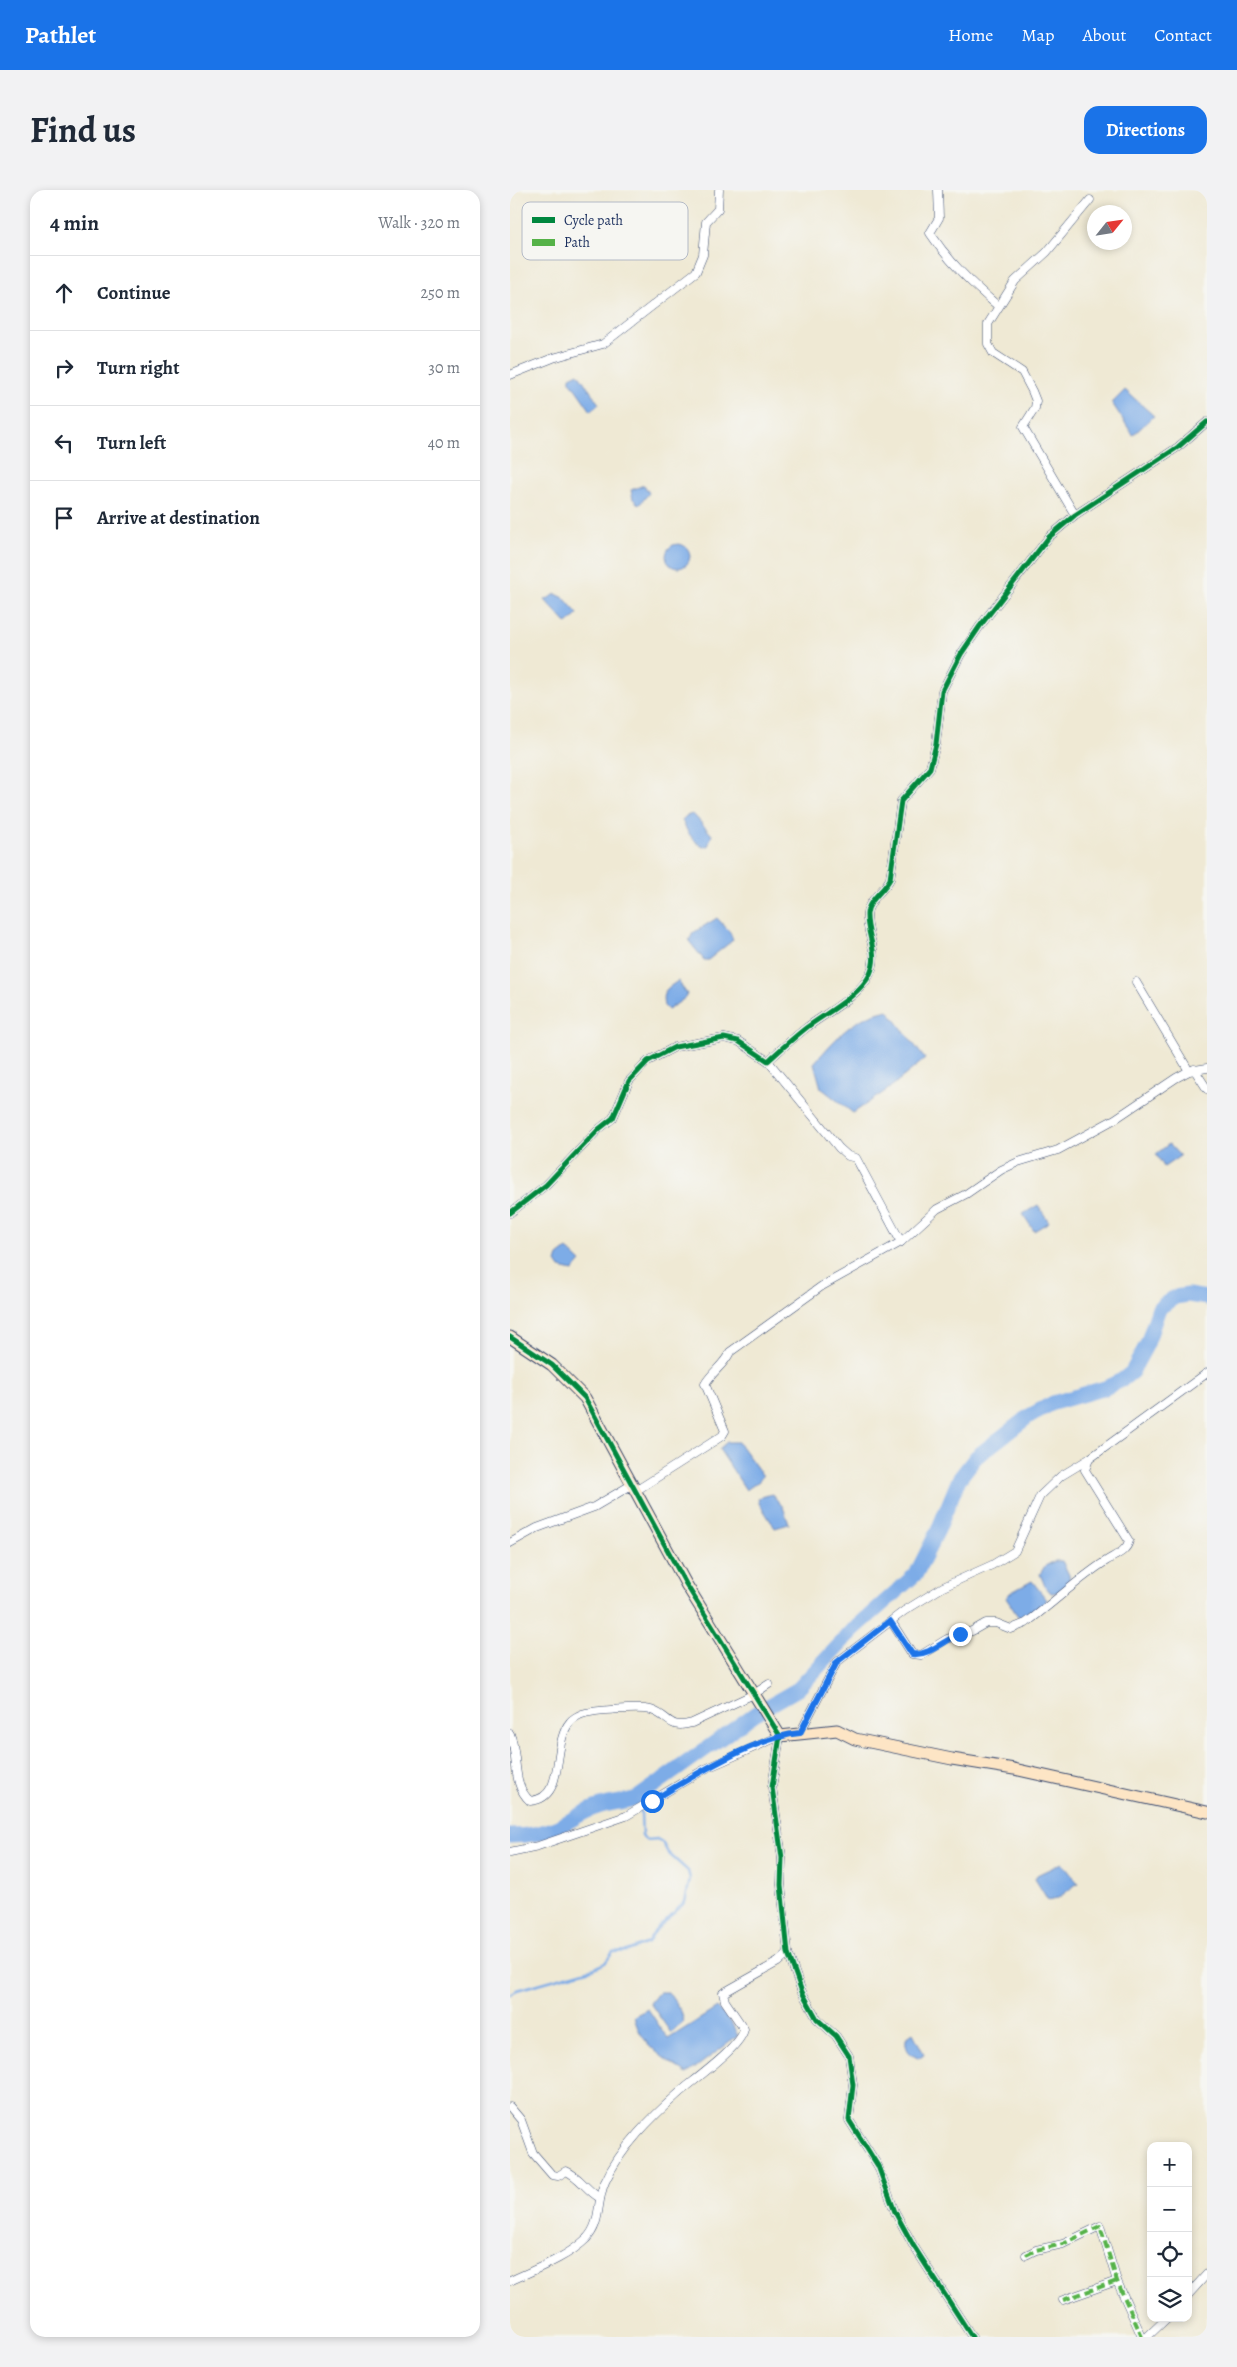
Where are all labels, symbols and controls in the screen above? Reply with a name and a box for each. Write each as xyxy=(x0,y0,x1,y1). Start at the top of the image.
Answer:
text: Pathlet xyxy=(25,19,96,51)
text: Home xyxy=(948,23,993,47)
text: Map xyxy=(1021,23,1054,47)
text: About xyxy=(1082,23,1126,47)
text: Contact xyxy=(1154,23,1212,47)
text: Find us xyxy=(30,106,136,154)
button: Directions xyxy=(1084,106,1207,154)
legend xyxy=(522,202,688,260)
north arrow xyxy=(1087,205,1132,250)
text: 4 min xyxy=(50,209,99,237)
text: Cycle path xyxy=(564,211,624,230)
text: Walk · 320 m xyxy=(378,212,460,234)
text: Path xyxy=(564,233,591,252)
icon: ahead xyxy=(50,279,78,307)
text: Continue xyxy=(97,280,171,306)
text: 250 m xyxy=(421,282,460,304)
icon: right xyxy=(50,354,78,382)
text: Turn right xyxy=(97,355,179,381)
text: 30 m xyxy=(428,357,460,379)
icon: left xyxy=(50,429,78,457)
text: Turn left xyxy=(97,430,166,456)
text: 40 m xyxy=(428,432,460,454)
icon: arrive xyxy=(50,504,78,532)
text: Arrive at destination xyxy=(97,505,260,531)
route end xyxy=(949,1623,972,1646)
route start xyxy=(641,1790,664,1813)
map controls xyxy=(1147,2142,1192,2322)
button: + xyxy=(1147,2142,1192,2187)
button: − xyxy=(1147,2187,1192,2232)
button: locate xyxy=(1147,2232,1192,2277)
button: layers xyxy=(1147,2277,1192,2322)

